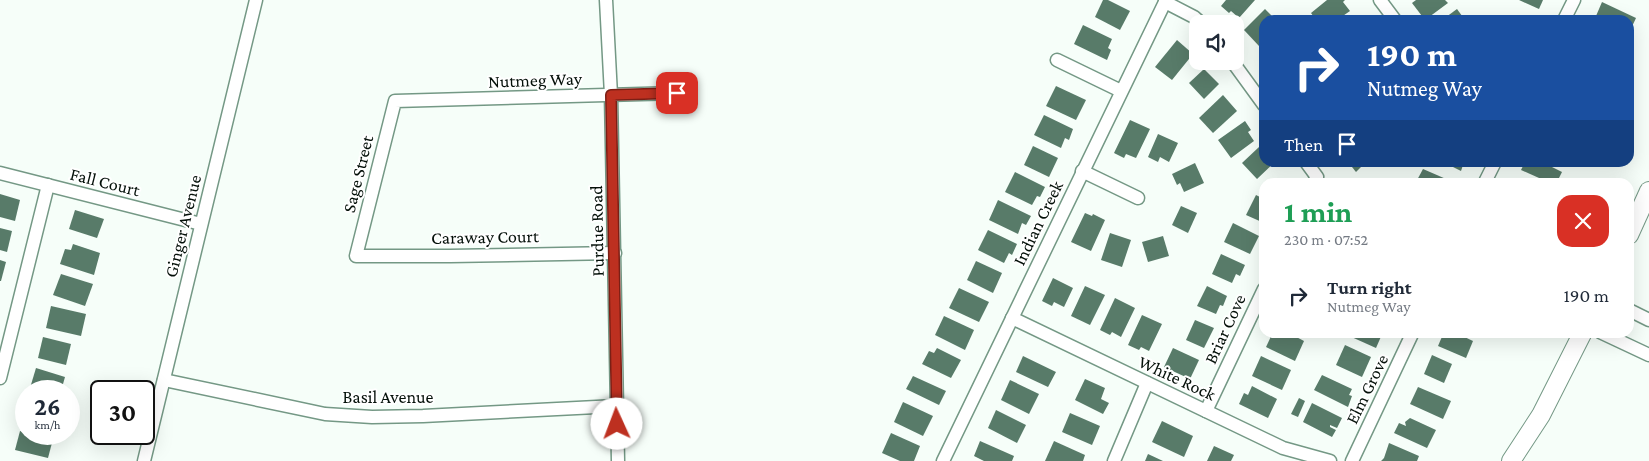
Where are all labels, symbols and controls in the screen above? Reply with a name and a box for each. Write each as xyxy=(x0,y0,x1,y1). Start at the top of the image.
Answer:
map controls xyxy=(1189,15,1244,70)
button: sound xyxy=(1189,15,1244,70)
icon: right xyxy=(1284,35,1349,100)
text: 190 m xyxy=(1367,35,1457,74)
street label: Nutmeg Way xyxy=(488,68,583,92)
pin xyxy=(656,72,698,114)
text: Nutmeg Way xyxy=(1367,76,1482,101)
icon: arrive xyxy=(663,79,691,107)
icon: arrive xyxy=(1333,130,1361,158)
street label: Sage Street xyxy=(339,132,377,215)
text: Then xyxy=(1284,134,1323,155)
street label: Fall Court xyxy=(68,164,143,201)
street label: Ginger Avenue xyxy=(161,173,205,279)
street label: Indian Creek xyxy=(1009,177,1067,269)
street label: Purdue Road xyxy=(586,185,608,277)
text: 1 min xyxy=(1284,195,1352,228)
button: close xyxy=(1557,195,1609,247)
street label: Caraway Court xyxy=(431,226,540,248)
text: 230 m · 07:52 xyxy=(1284,231,1368,248)
text: Turn right xyxy=(1327,277,1412,298)
icon: right xyxy=(1284,282,1312,310)
text: 190 m xyxy=(1563,285,1609,306)
street label: Briar Cove xyxy=(1200,291,1250,367)
text: Nutmeg Way xyxy=(1327,298,1411,315)
street label: White Rock xyxy=(1135,351,1219,405)
street label: Elm Grove xyxy=(1342,351,1392,427)
speed limit sign: 30 xyxy=(90,380,155,445)
street label: Basil Avenue xyxy=(342,387,434,407)
text: 26 xyxy=(34,393,61,420)
position arrow xyxy=(590,397,642,449)
text: km/h xyxy=(35,418,60,432)

